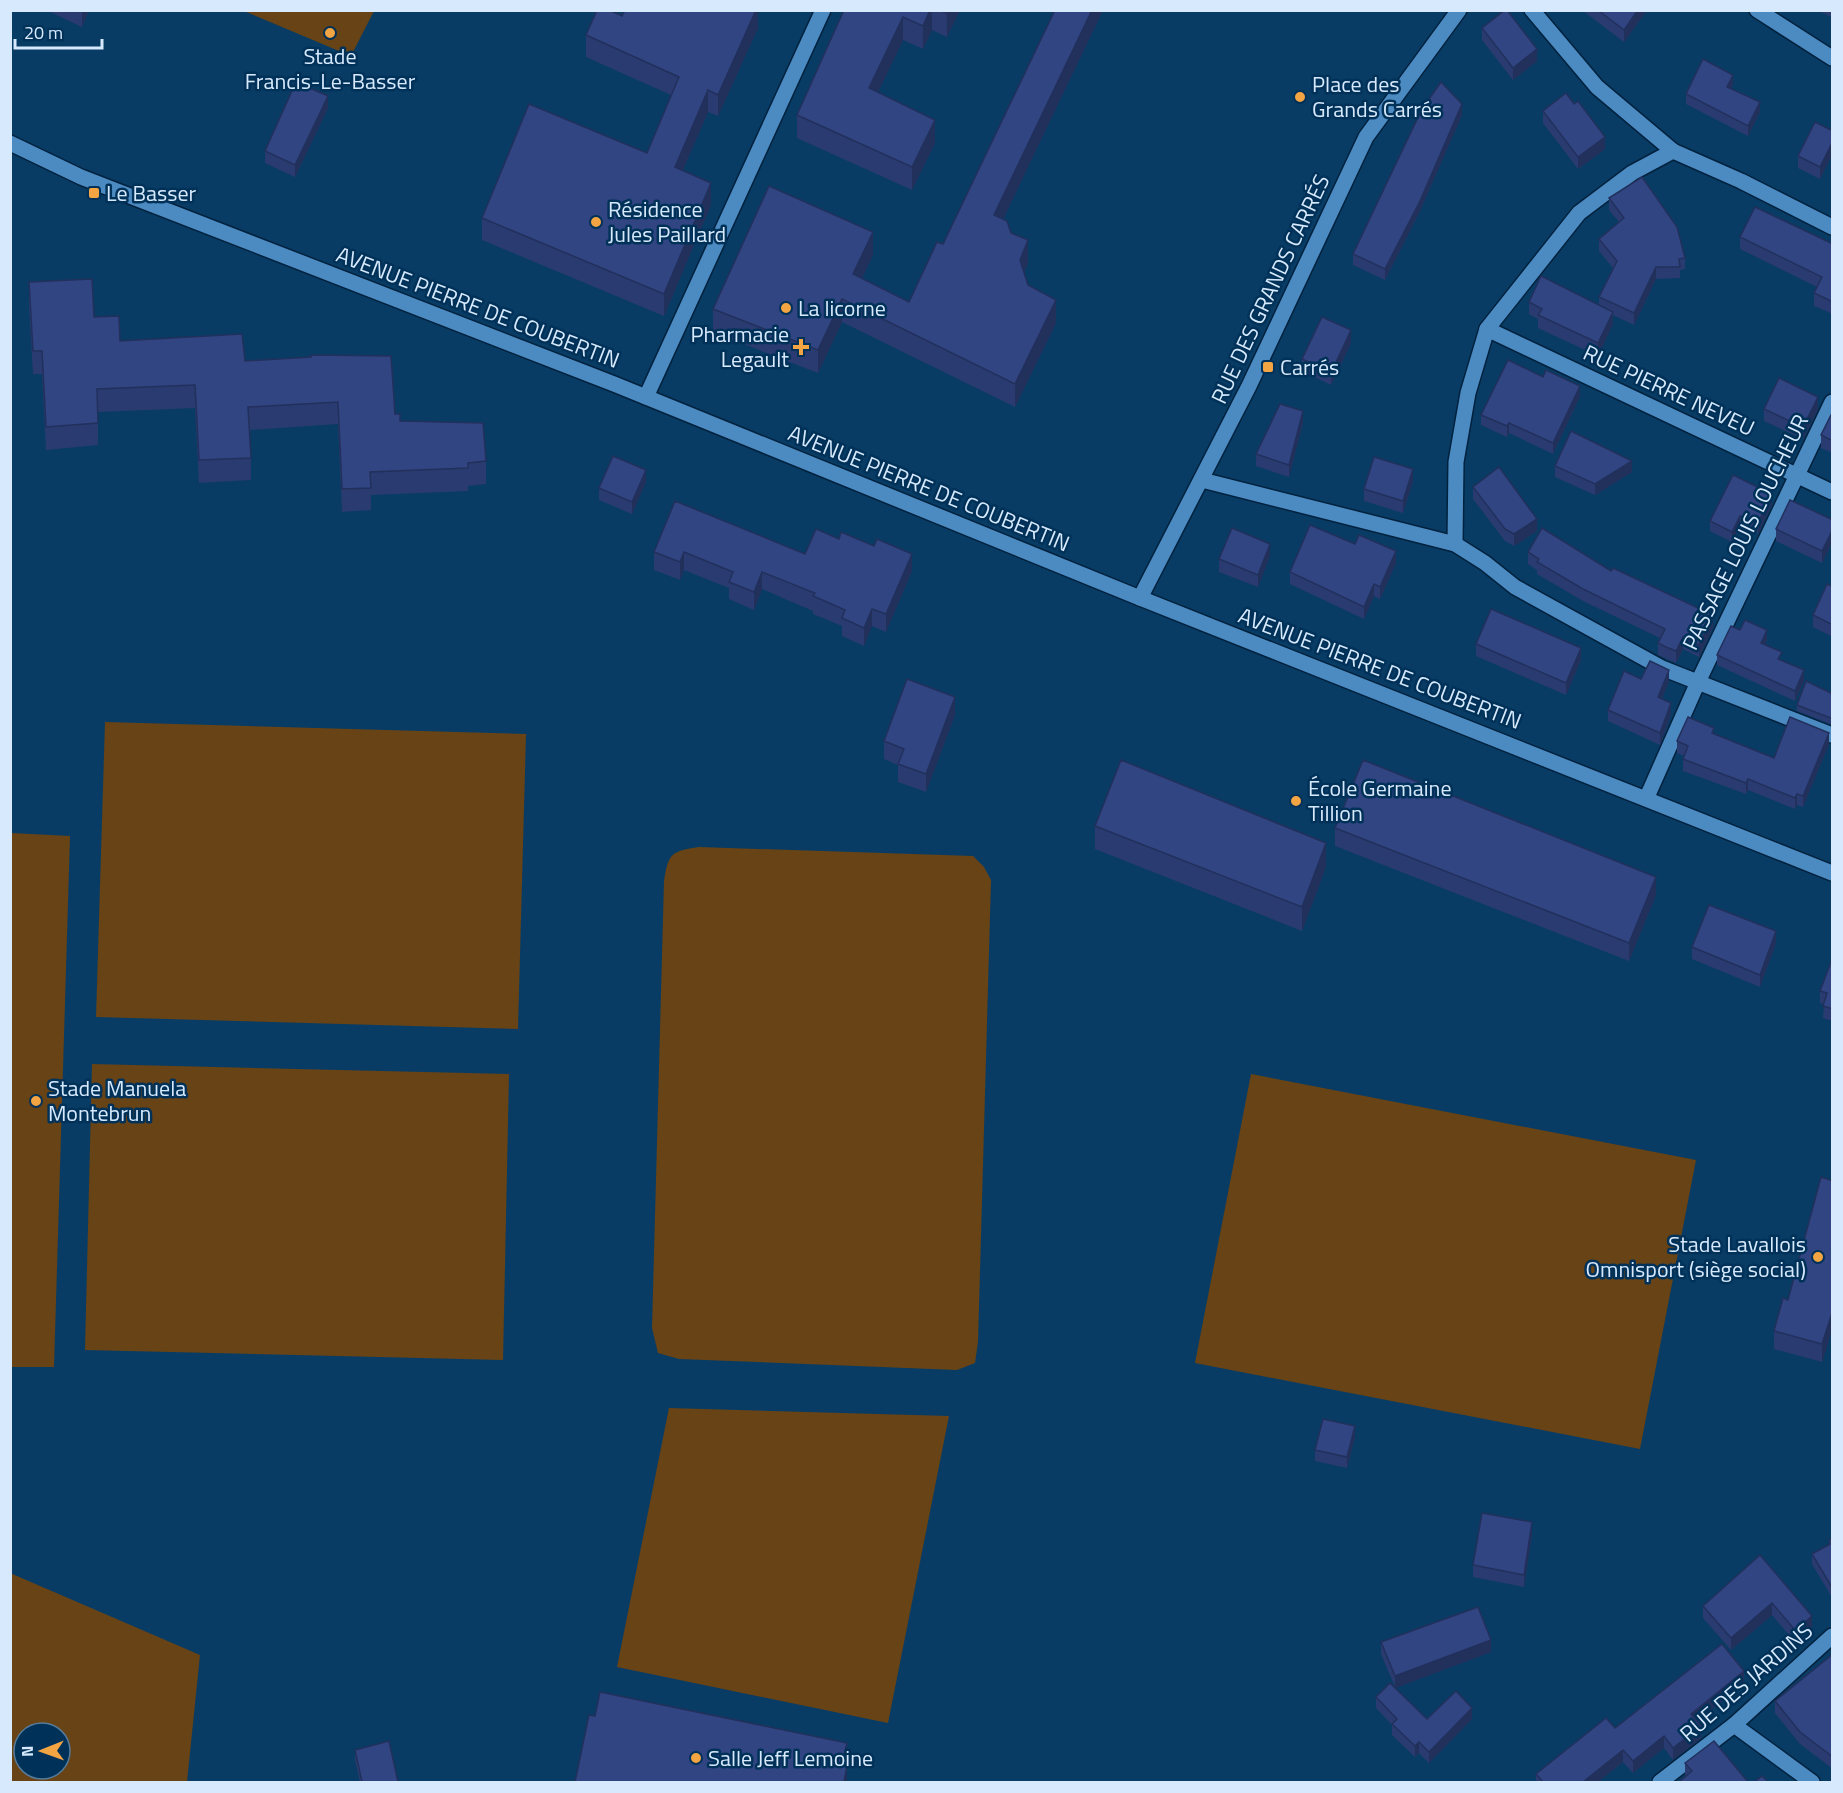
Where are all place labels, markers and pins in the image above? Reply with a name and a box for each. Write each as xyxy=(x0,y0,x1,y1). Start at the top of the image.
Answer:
marker: Stade Francis-Le-Basser xyxy=(323,26,337,40)
place label: Stade Francis-Le-Basser xyxy=(245,39,416,98)
place label: Place des Grands Carrés xyxy=(1312,67,1442,126)
marker: Place des Grands Carrés xyxy=(1293,90,1307,104)
place label: Le Basser xyxy=(106,176,197,210)
marker: Le Basser xyxy=(87,186,101,200)
place label: Résidence Jules Paillard xyxy=(608,192,726,251)
marker: Résidence Jules Paillard xyxy=(589,215,603,229)
place label: La licorne xyxy=(798,291,886,325)
marker: La licorne xyxy=(779,301,793,315)
place label: Pharmacie Legault xyxy=(691,317,789,376)
marker: Pharmacie Legault xyxy=(794,340,808,354)
place label: Carrés xyxy=(1280,350,1339,384)
marker: Carrés xyxy=(1261,360,1275,374)
place label: École Germaine Tillion xyxy=(1308,771,1452,830)
marker: École Germaine Tillion xyxy=(1289,794,1303,808)
place label: Stade Manuela Montebrun xyxy=(48,1071,186,1130)
marker: Stade Manuela Montebrun xyxy=(29,1094,43,1108)
place label: Stade Lavallois Omnisport (siège social) xyxy=(1586,1227,1806,1286)
marker: Stade Lavallois Omnisport (siège social) xyxy=(1811,1250,1825,1264)
place label: Salle Jeff Lemoine xyxy=(708,1741,873,1775)
marker: Salle Jeff Lemoine xyxy=(689,1751,703,1765)

